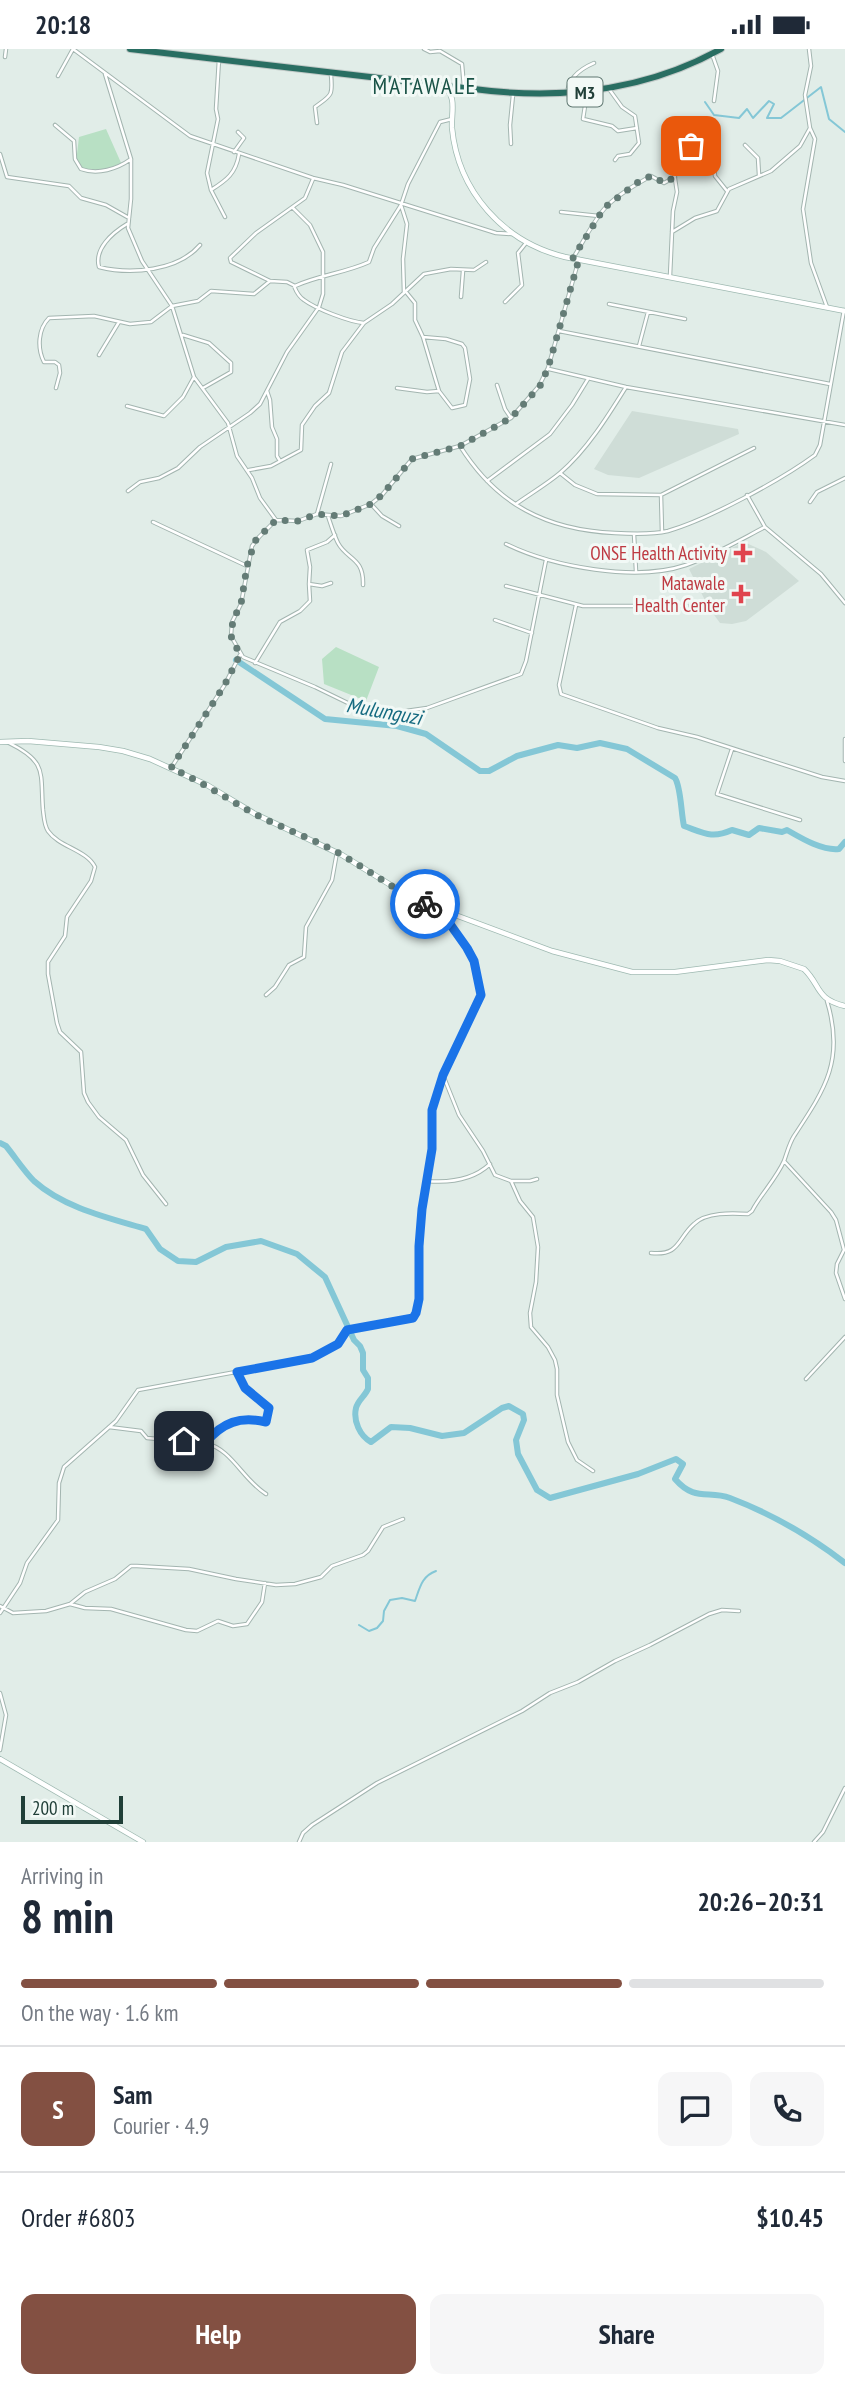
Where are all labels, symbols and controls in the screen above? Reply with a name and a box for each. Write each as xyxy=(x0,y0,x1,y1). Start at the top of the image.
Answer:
text: 20:18 xyxy=(35,8,91,41)
district label: MATAWALE xyxy=(373,71,477,100)
road number: M3 xyxy=(568,77,602,107)
pin xyxy=(661,116,721,176)
icon: bag xyxy=(672,127,710,165)
place label: ONSE Health Activity xyxy=(590,541,728,565)
marker: ONSE Health Activity xyxy=(733,543,753,563)
place label: Matawale Health Center xyxy=(635,571,726,617)
marker: Matawale Health Center xyxy=(731,584,751,604)
water label: Mulunguzi xyxy=(344,691,426,731)
courier xyxy=(390,869,460,939)
icon: bike xyxy=(406,885,444,923)
pin xyxy=(154,1411,214,1471)
icon: home xyxy=(165,1422,203,1460)
scale bar xyxy=(21,1793,122,1825)
text: 200 m xyxy=(32,1796,74,1820)
text: Arriving in xyxy=(21,1861,103,1890)
text: 20:26–20:31 xyxy=(697,1885,824,1918)
text: 8 min xyxy=(21,1886,114,1946)
text: On the way · 1.6 km xyxy=(21,1998,178,2027)
button: chat xyxy=(658,2072,732,2146)
button: phone xyxy=(750,2072,824,2146)
text: Sam xyxy=(113,2078,152,2111)
text: S xyxy=(52,2093,64,2126)
text: Courier · 4.9 xyxy=(113,2111,209,2140)
text: Order #6803 xyxy=(21,2201,136,2234)
text: $10.45 xyxy=(756,2201,824,2234)
button: Help xyxy=(21,2294,416,2374)
button: Share xyxy=(430,2294,824,2374)

